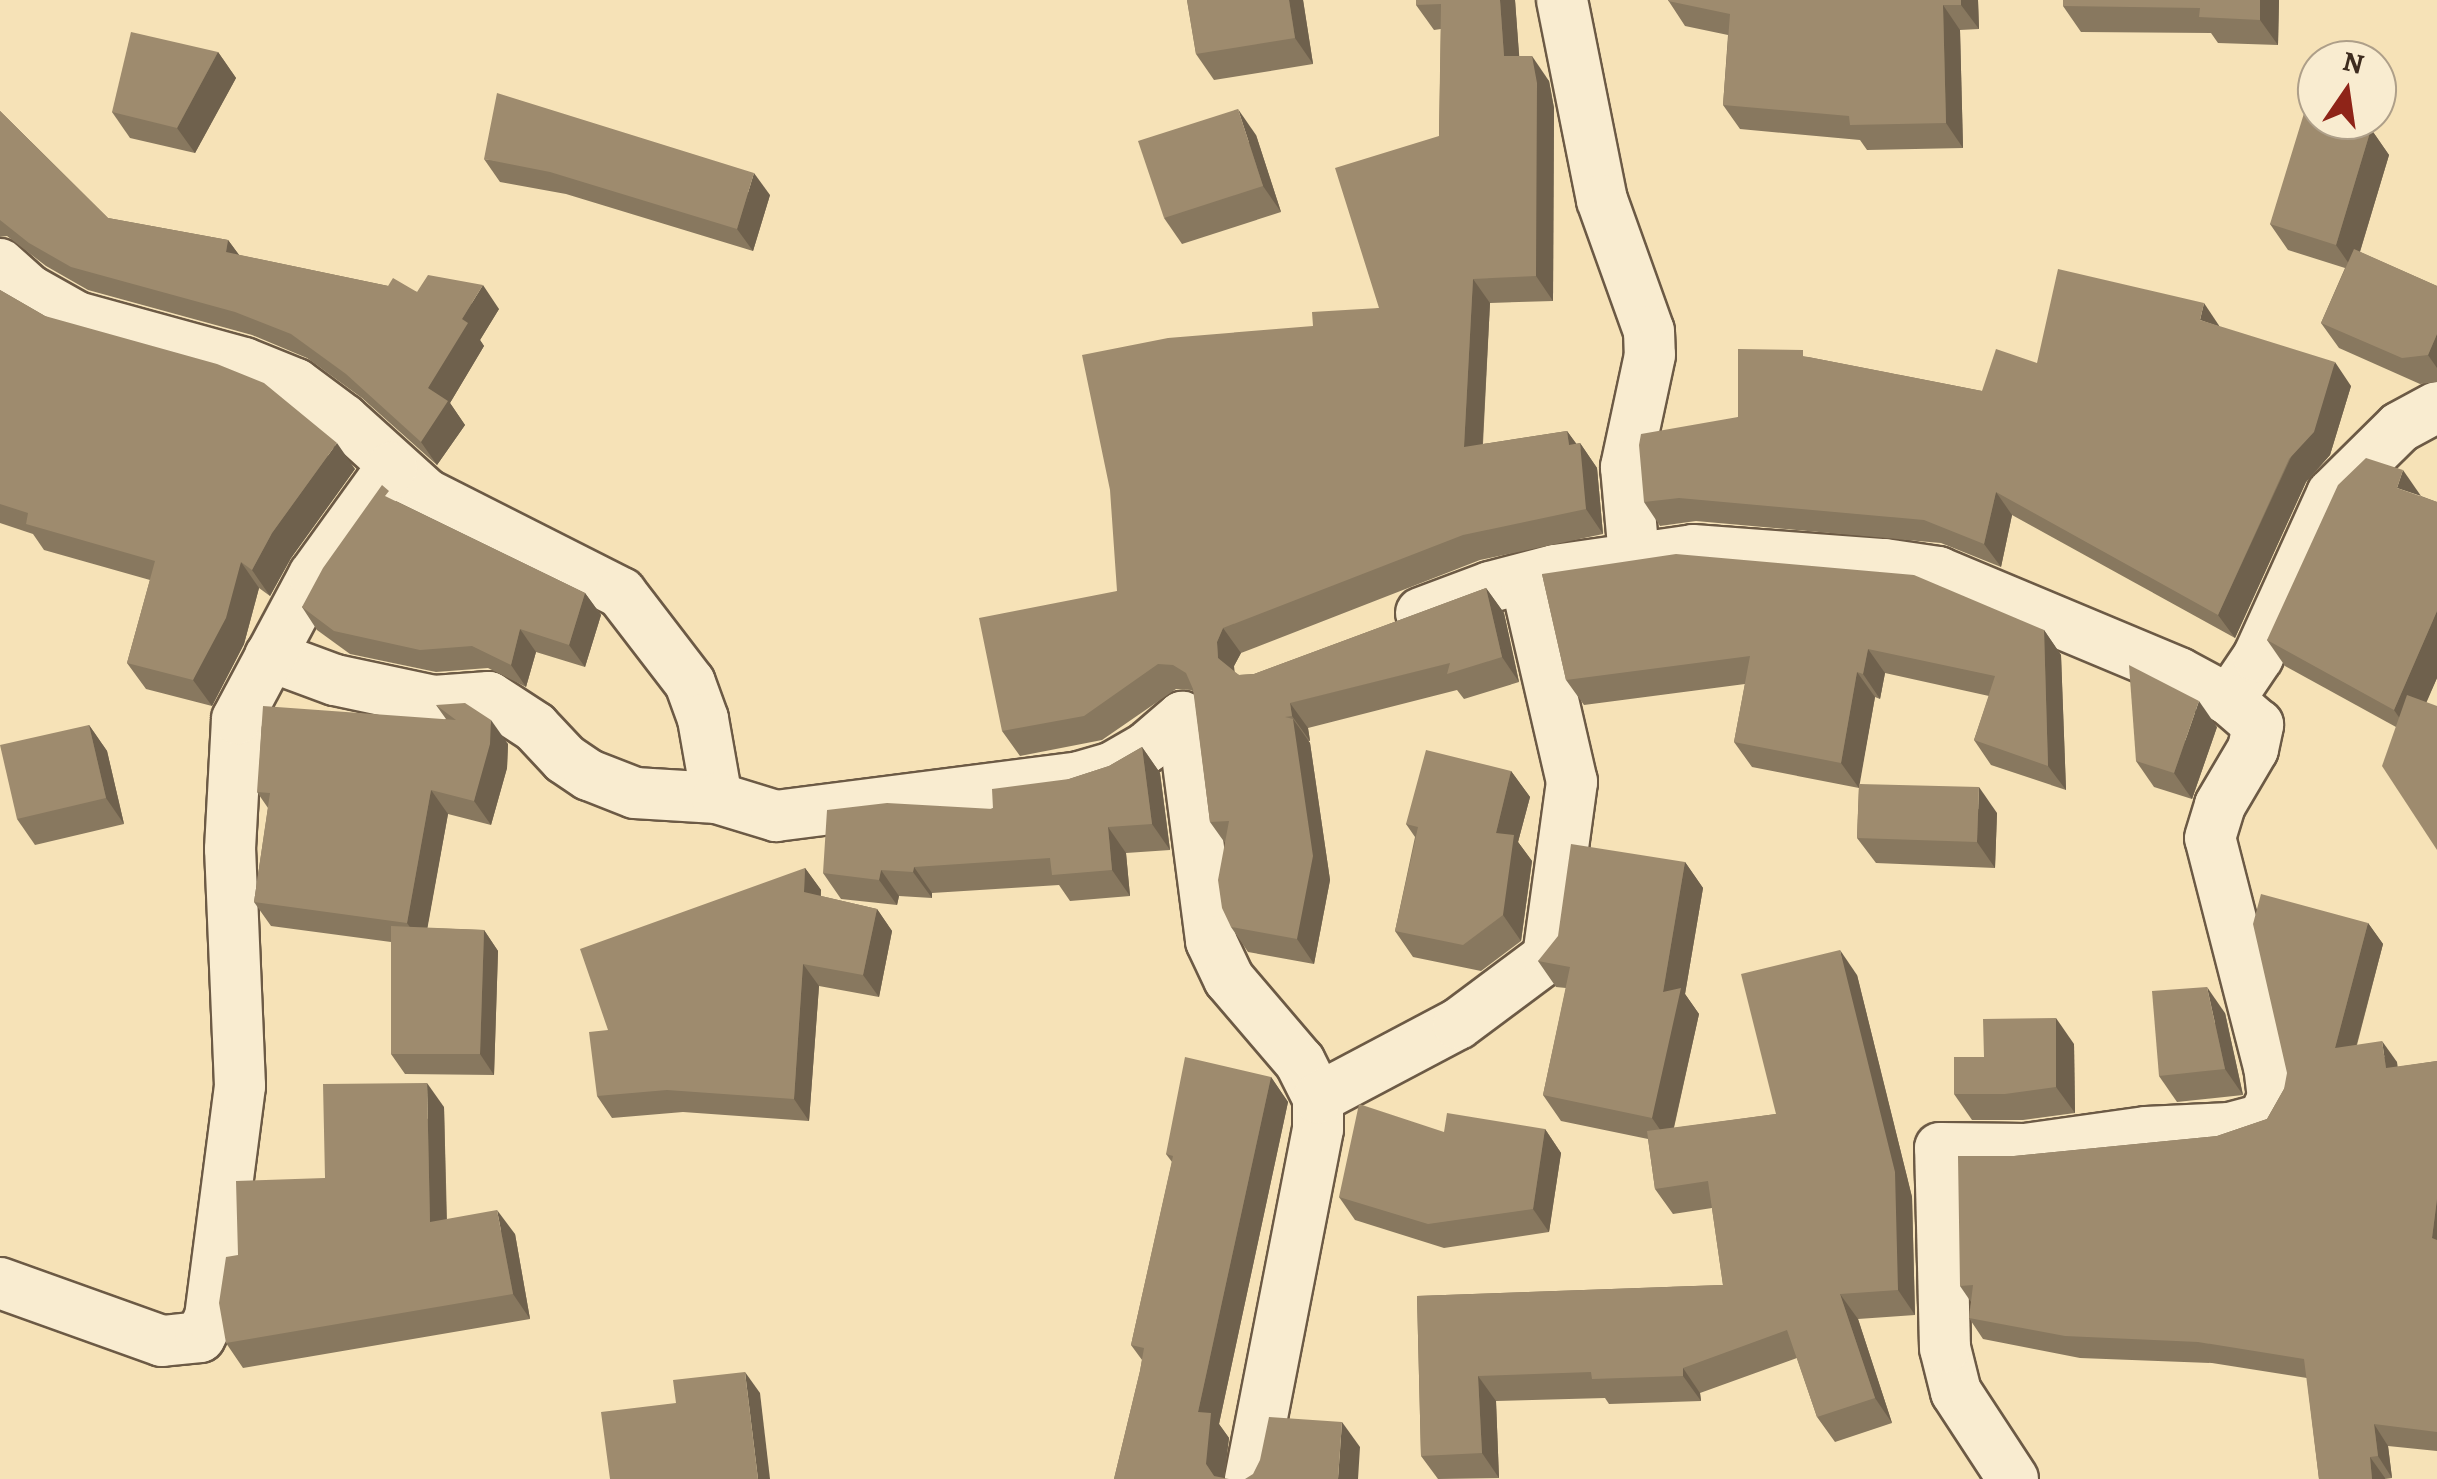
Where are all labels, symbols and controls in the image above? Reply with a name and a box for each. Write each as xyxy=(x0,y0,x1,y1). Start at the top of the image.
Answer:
north arrow xyxy=(2297,40,2397,140)
text: N xyxy=(2339,42,2367,84)

